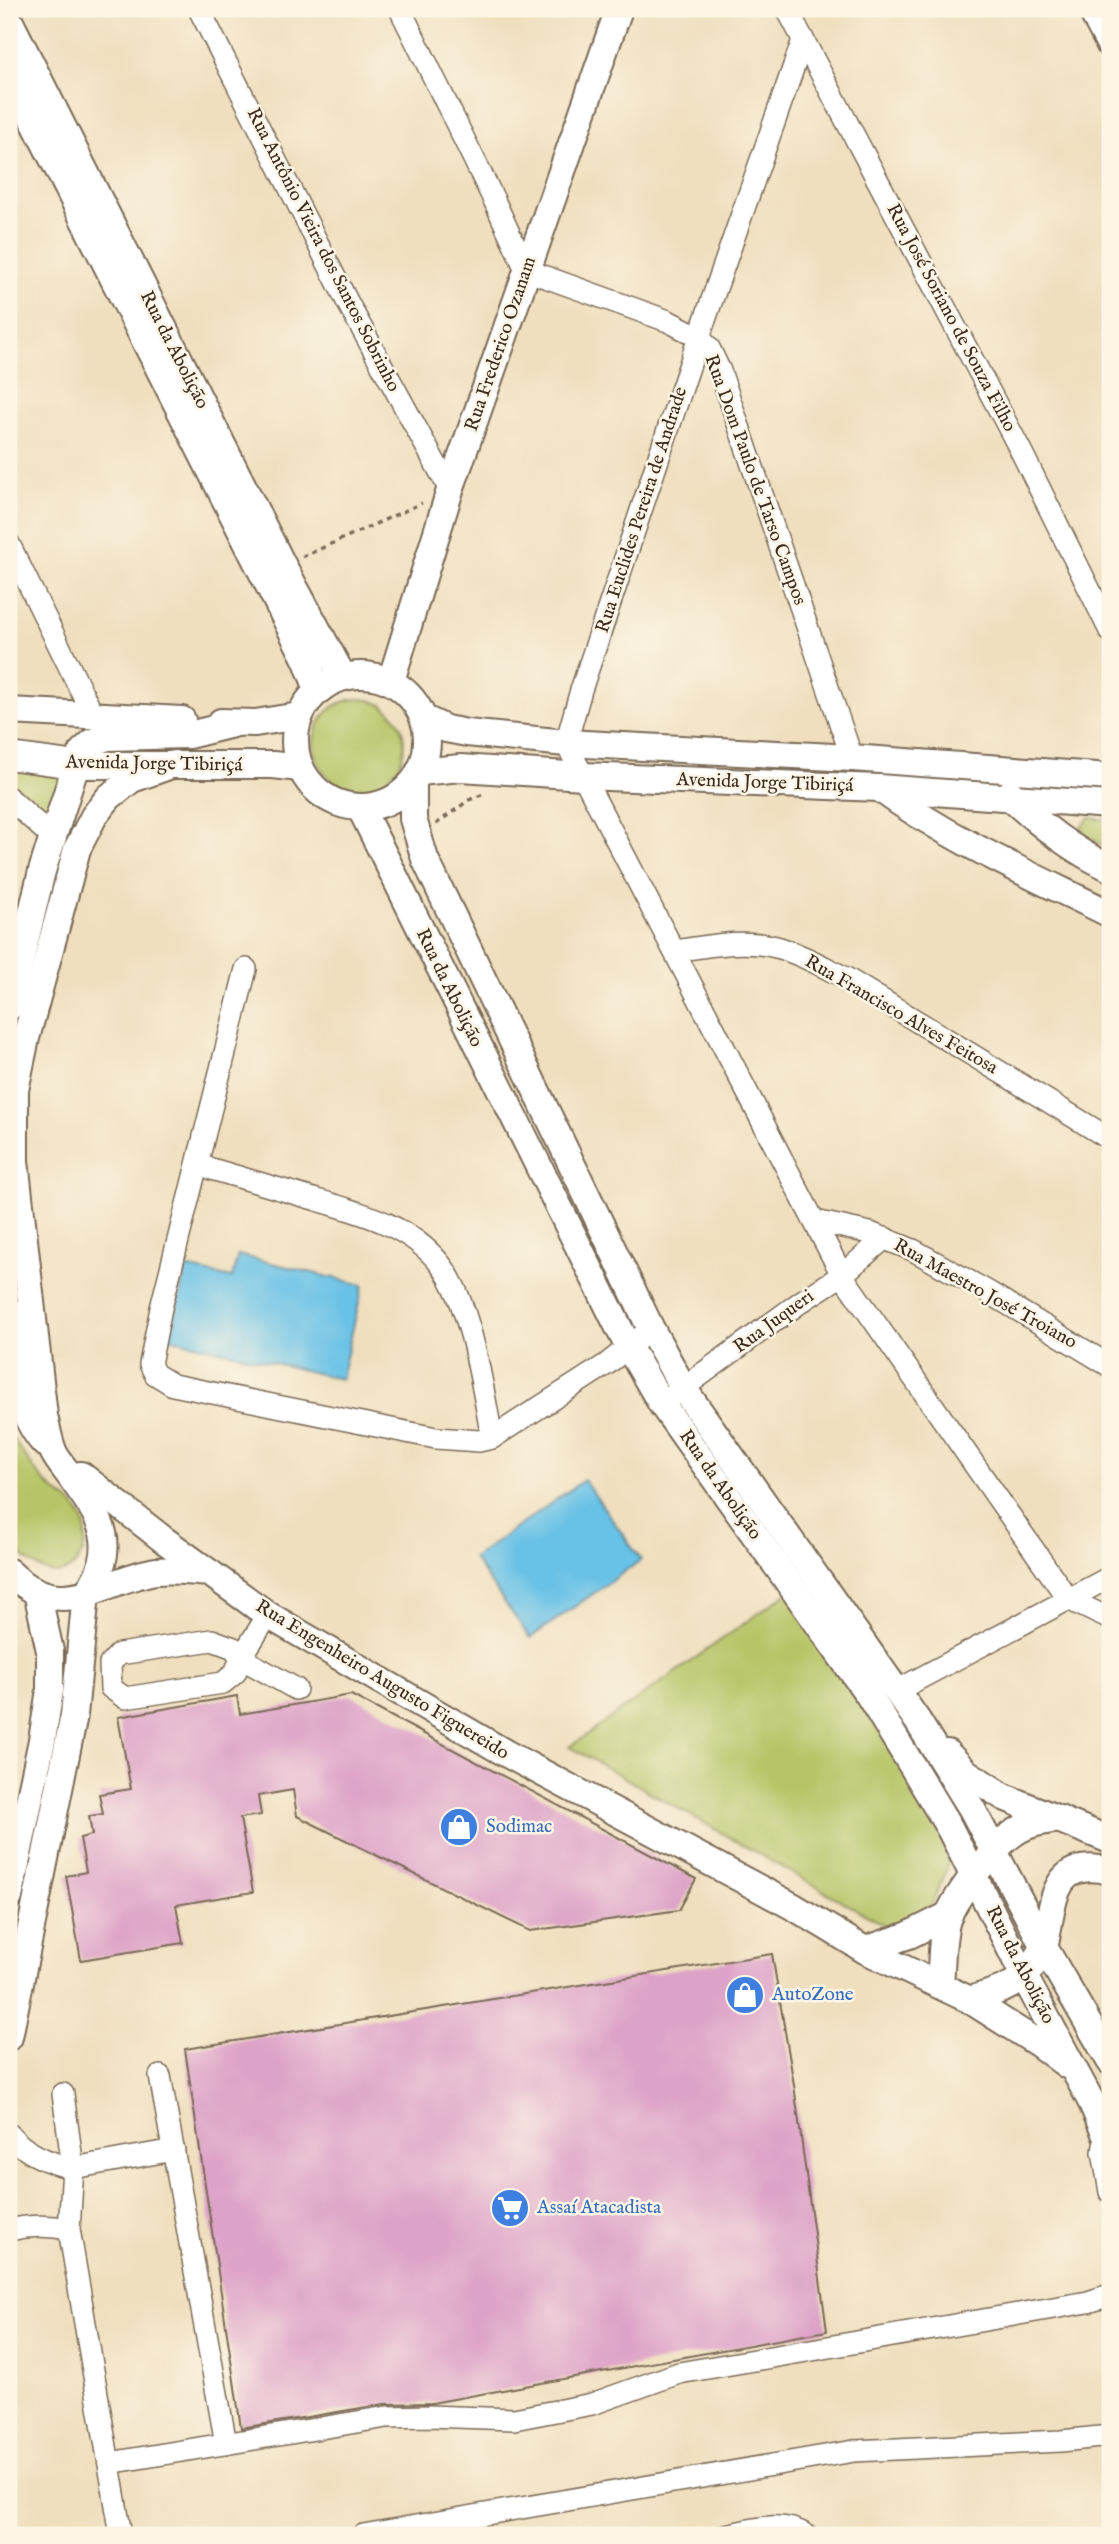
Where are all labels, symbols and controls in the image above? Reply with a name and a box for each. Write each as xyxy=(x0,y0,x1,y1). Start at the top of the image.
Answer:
street label: Rua Antônio Vieira dos Santos Sobrinho xyxy=(241,104,405,396)
street label: Rua José Soriano de Souza Filho xyxy=(881,200,1021,436)
street label: Rua Frederico Ozanam xyxy=(460,253,542,435)
street label: Rua da Abolição xyxy=(134,287,214,413)
street label: Rua Dom Paulo de Tarso Campos xyxy=(698,352,812,608)
street label: Rua Euclides Pereira de Andrade xyxy=(591,384,693,636)
street label: Avenida Jorge Tibiriçá xyxy=(64,750,244,778)
street label: Avenida Jorge Tibiriçá xyxy=(675,768,855,798)
street label: Rua da Abolição xyxy=(410,925,488,1051)
street label: Rua Francisco Alves Feitosa xyxy=(800,950,1003,1081)
street label: Rua Maestro José Troiano xyxy=(889,1234,1081,1354)
street label: Rua Juqueri xyxy=(729,1285,819,1359)
street label: Rua da Abolição xyxy=(673,1425,767,1545)
street label: Rua Engenheiro Augusto Figuereido xyxy=(251,1595,513,1765)
shop icon: Sodimac xyxy=(438,1806,480,1848)
place label: Sodimac xyxy=(486,1815,552,1839)
street label: Rua da Abolição xyxy=(980,1902,1060,2028)
shop icon: AutoZone xyxy=(724,1974,766,2016)
place label: AutoZone xyxy=(771,1983,854,2007)
supermarket icon: Assaí Atacadista xyxy=(489,2187,531,2229)
place label: Assaí Atacadista xyxy=(536,2196,662,2220)

